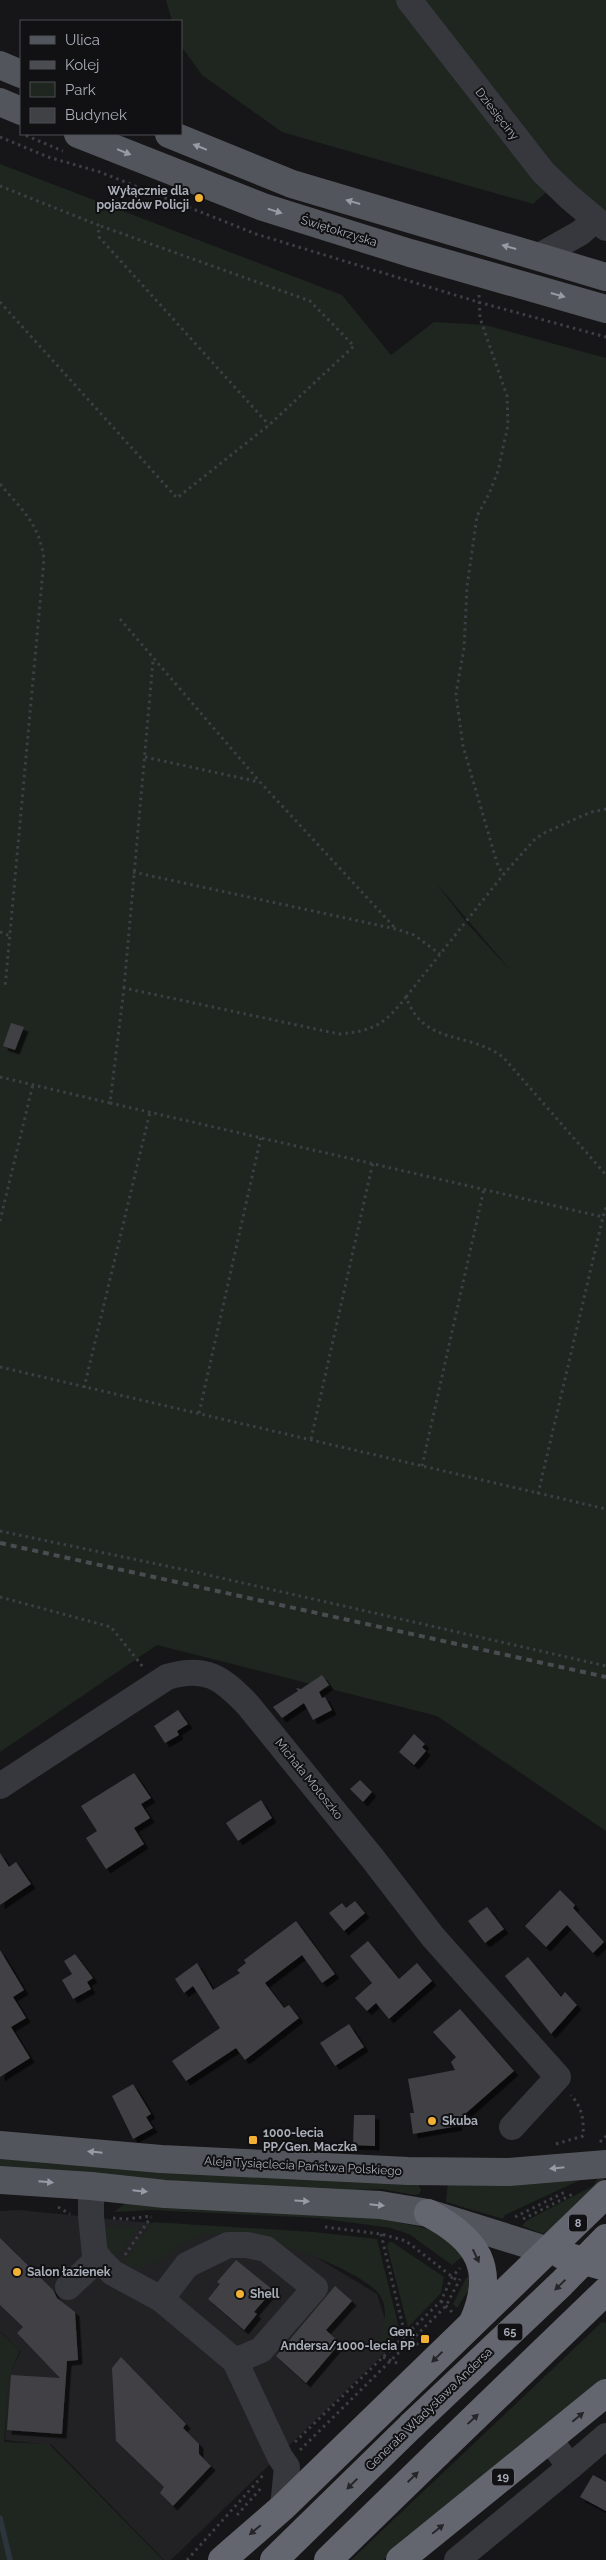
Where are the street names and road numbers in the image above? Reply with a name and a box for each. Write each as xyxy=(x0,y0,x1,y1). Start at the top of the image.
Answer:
street label: Dziesięciny xyxy=(472,85,522,143)
street label: Świętokrzyska xyxy=(299,213,379,249)
street label: Michała Motoszko xyxy=(272,1736,346,1822)
street label: Aleja Tysiąclecia Państwa Polskiego xyxy=(204,2154,402,2178)
road number: 8 xyxy=(569,2214,587,2232)
road number: 65 xyxy=(498,2324,522,2340)
street label: Generała Władysława Andersa xyxy=(363,2345,495,2473)
road number: 19 xyxy=(492,2468,514,2486)

